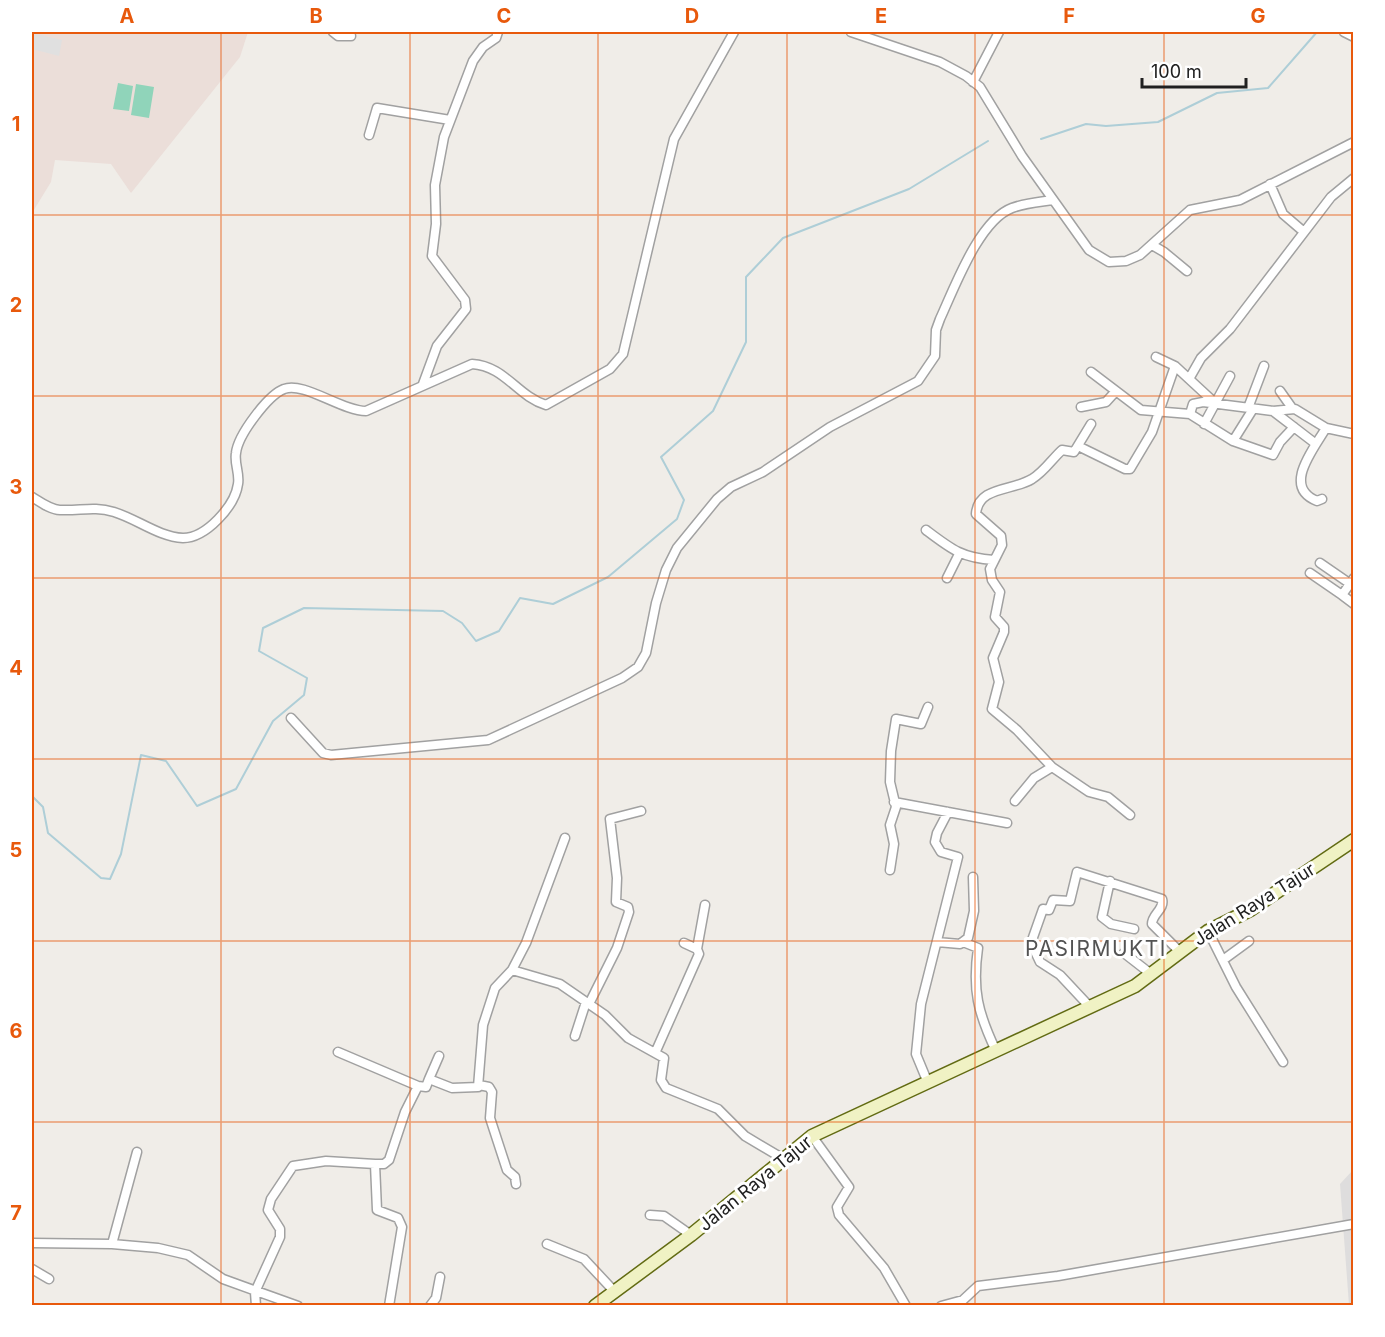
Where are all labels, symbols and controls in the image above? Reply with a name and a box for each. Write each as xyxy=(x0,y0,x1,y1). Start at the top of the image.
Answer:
text: A xyxy=(120,4,135,28)
text: B xyxy=(309,4,323,28)
text: C xyxy=(497,4,511,28)
text: D xyxy=(685,4,699,28)
text: E xyxy=(875,4,887,28)
text: F xyxy=(1063,4,1075,28)
text: G xyxy=(1250,4,1266,28)
scale bar xyxy=(1142,51,1246,89)
text: 100 m xyxy=(1151,61,1202,82)
text: 1 xyxy=(12,112,20,136)
text: 2 xyxy=(10,293,22,317)
text: 3 xyxy=(10,475,22,499)
text: 4 xyxy=(9,656,23,680)
text: 5 xyxy=(10,838,22,862)
street label: Jalan Raya Tajur xyxy=(1189,858,1319,950)
district label: PASIRMUKTI xyxy=(1025,936,1167,961)
text: 6 xyxy=(10,1019,23,1043)
street label: Jalan Raya Tajur xyxy=(694,1131,816,1235)
text: 7 xyxy=(10,1201,22,1225)

